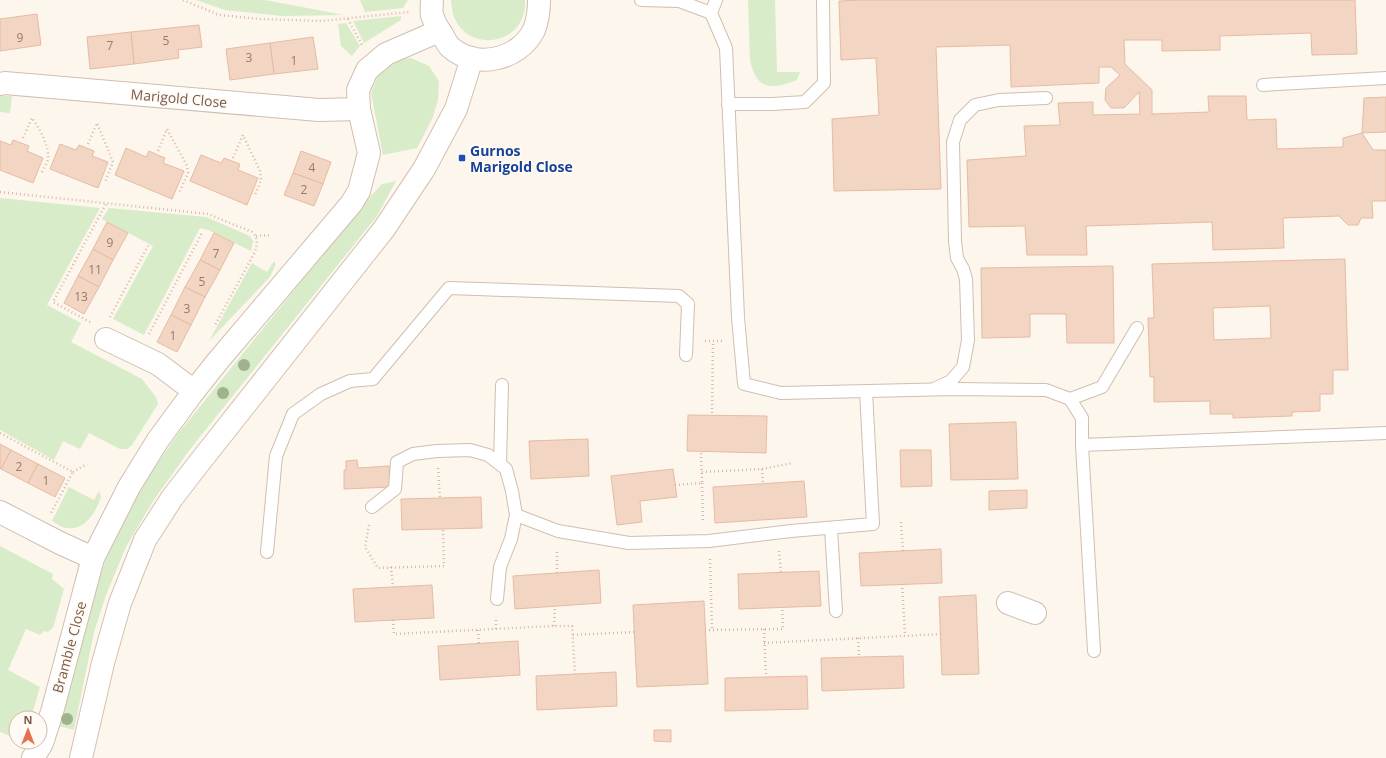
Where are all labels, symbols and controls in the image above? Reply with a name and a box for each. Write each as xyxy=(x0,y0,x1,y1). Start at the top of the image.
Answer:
house number: 9 xyxy=(17,29,24,46)
house number: 5 xyxy=(163,32,170,49)
house number: 7 xyxy=(107,37,114,54)
house number: 3 xyxy=(246,49,253,66)
house number: 1 xyxy=(291,52,297,69)
street label: Marigold Close xyxy=(130,84,228,112)
place label: Gurnos Marigold Close xyxy=(470,141,573,176)
marker: Gurnos Marigold Close xyxy=(457,153,467,163)
house number: 4 xyxy=(309,159,316,176)
house number: 2 xyxy=(301,181,308,198)
house number: 9 xyxy=(107,234,114,251)
house number: 7 xyxy=(213,245,220,262)
house number: 11 xyxy=(88,261,102,278)
house number: 5 xyxy=(199,273,206,290)
house number: 13 xyxy=(74,288,88,305)
house number: 3 xyxy=(184,300,191,317)
house number: 1 xyxy=(170,327,176,344)
house number: 2 xyxy=(16,458,23,475)
house number: 1 xyxy=(43,472,49,489)
street label: Bramble Close xyxy=(48,599,90,695)
north arrow xyxy=(8,710,48,750)
text: N xyxy=(24,712,32,727)

